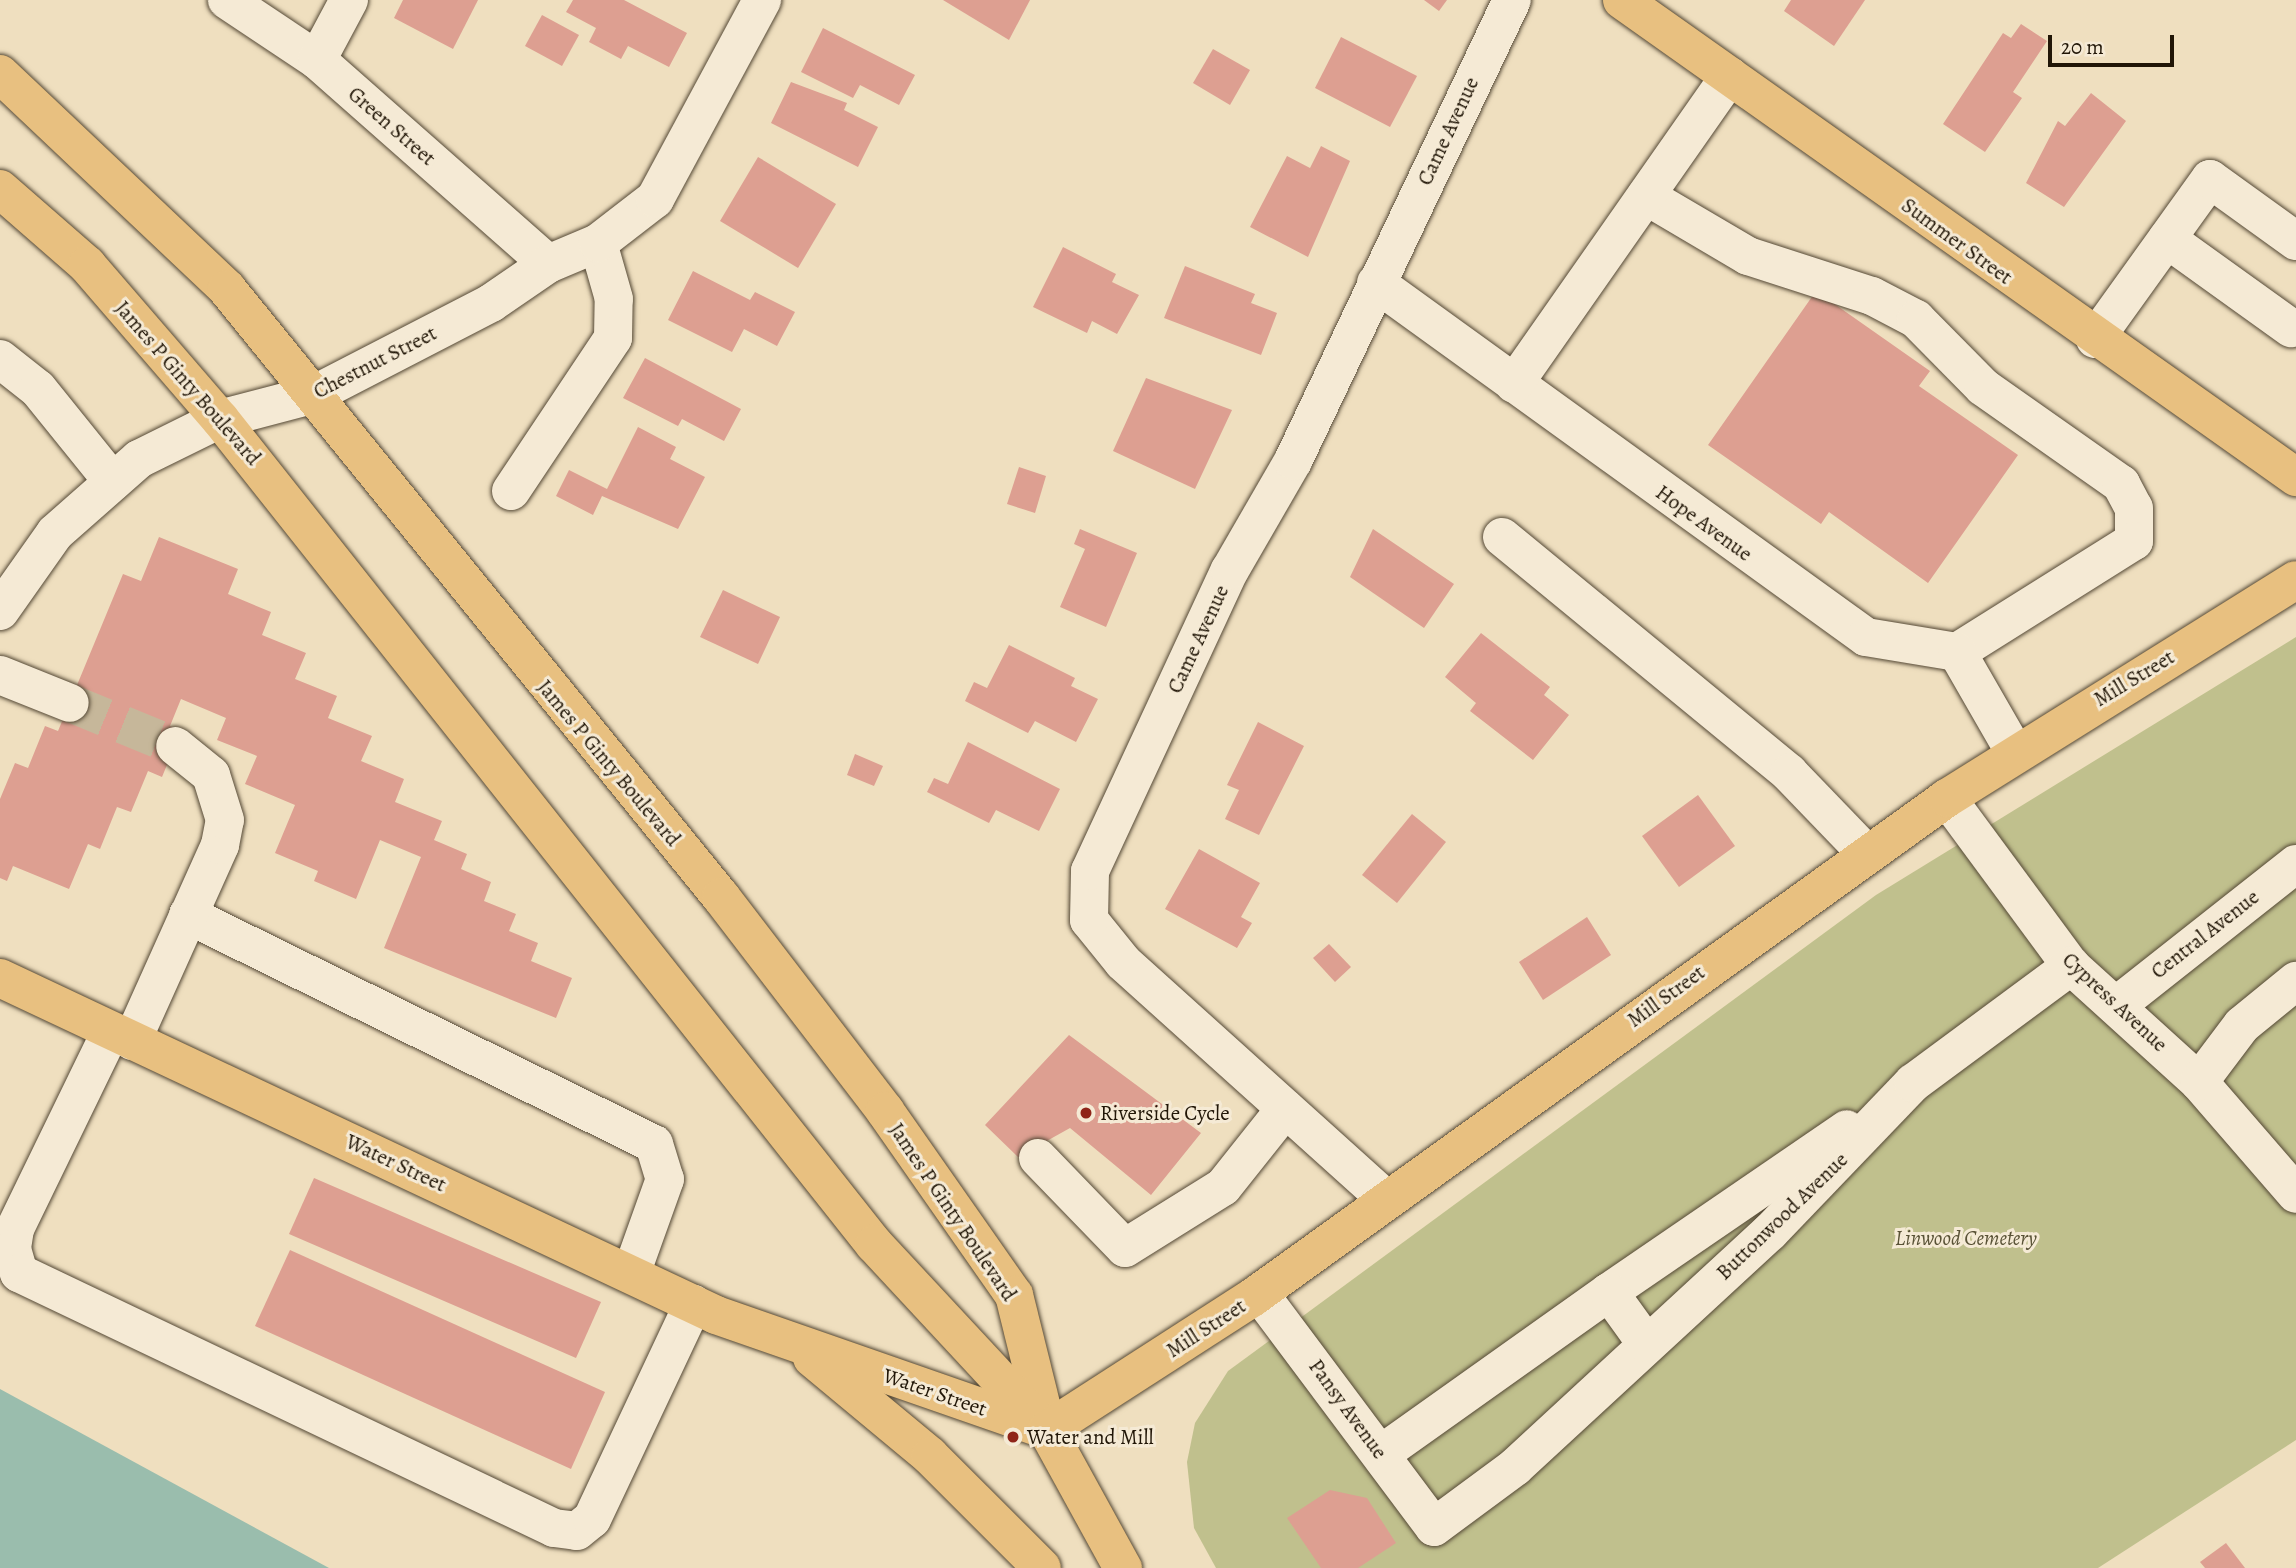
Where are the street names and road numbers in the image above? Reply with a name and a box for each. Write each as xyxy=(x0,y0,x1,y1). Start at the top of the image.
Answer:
street label: Came Avenue xyxy=(1412,73,1484,189)
street label: Green Street xyxy=(343,81,441,171)
street label: Summer Street xyxy=(1897,192,2017,290)
street label: James P Ginty Boulevard xyxy=(110,296,266,470)
street label: Chestnut Street xyxy=(309,320,441,404)
street label: Hope Avenue xyxy=(1651,480,1757,566)
street label: Came Avenue xyxy=(1162,581,1234,697)
street label: Mill Street xyxy=(2089,644,2179,712)
street label: James P Ginty Boulevard xyxy=(532,675,686,851)
street label: Central Avenue xyxy=(2146,884,2264,984)
street label: Cypress Avenue xyxy=(2057,947,2173,1057)
street label: Mill Street xyxy=(1622,959,1710,1033)
street label: James P Ginty Boulevard xyxy=(884,1118,1022,1306)
street label: Water Street xyxy=(342,1129,450,1197)
street label: Buttonwood Avenue xyxy=(1711,1147,1853,1285)
street label: Mill Street xyxy=(1162,1293,1250,1363)
street label: Pansy Avenue xyxy=(1303,1354,1393,1464)
street label: Water Street xyxy=(880,1363,990,1421)

